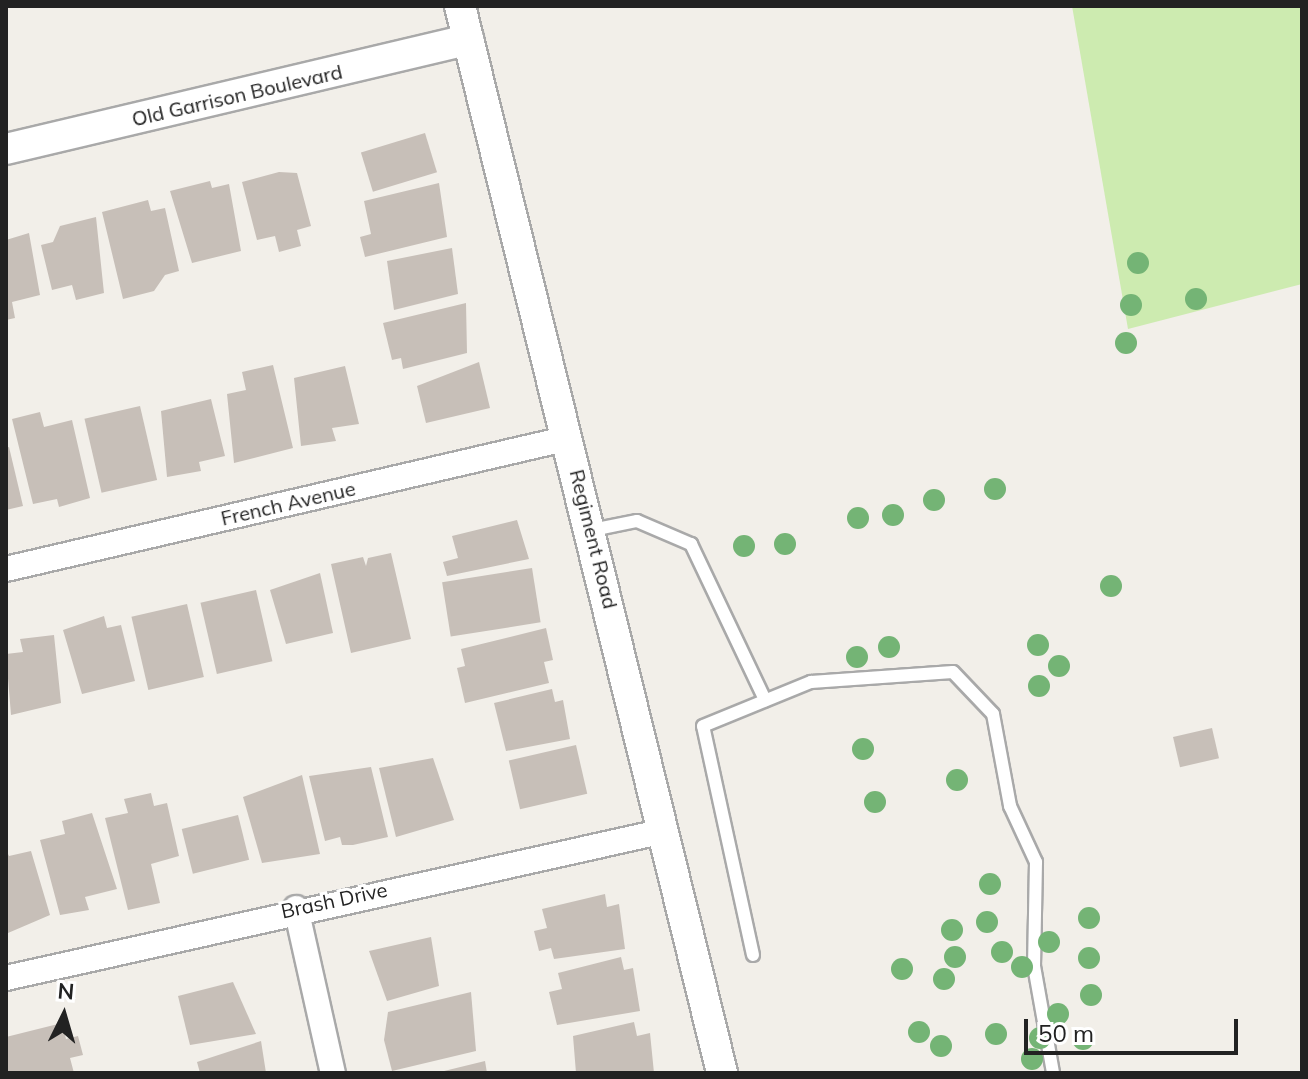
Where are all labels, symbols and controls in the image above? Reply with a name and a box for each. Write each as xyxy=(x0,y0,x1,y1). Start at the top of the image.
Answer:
street label: Old Garrison Boulevard xyxy=(129,59,345,131)
street label: Regiment Road xyxy=(565,467,623,611)
street label: French Avenue xyxy=(218,476,358,530)
street label: Brash Drive xyxy=(279,877,389,923)
north arrow xyxy=(24,975,104,1055)
text: N xyxy=(57,976,76,1006)
scale bar xyxy=(1028,1003,1242,1053)
text: 50 m xyxy=(1038,1018,1094,1048)

